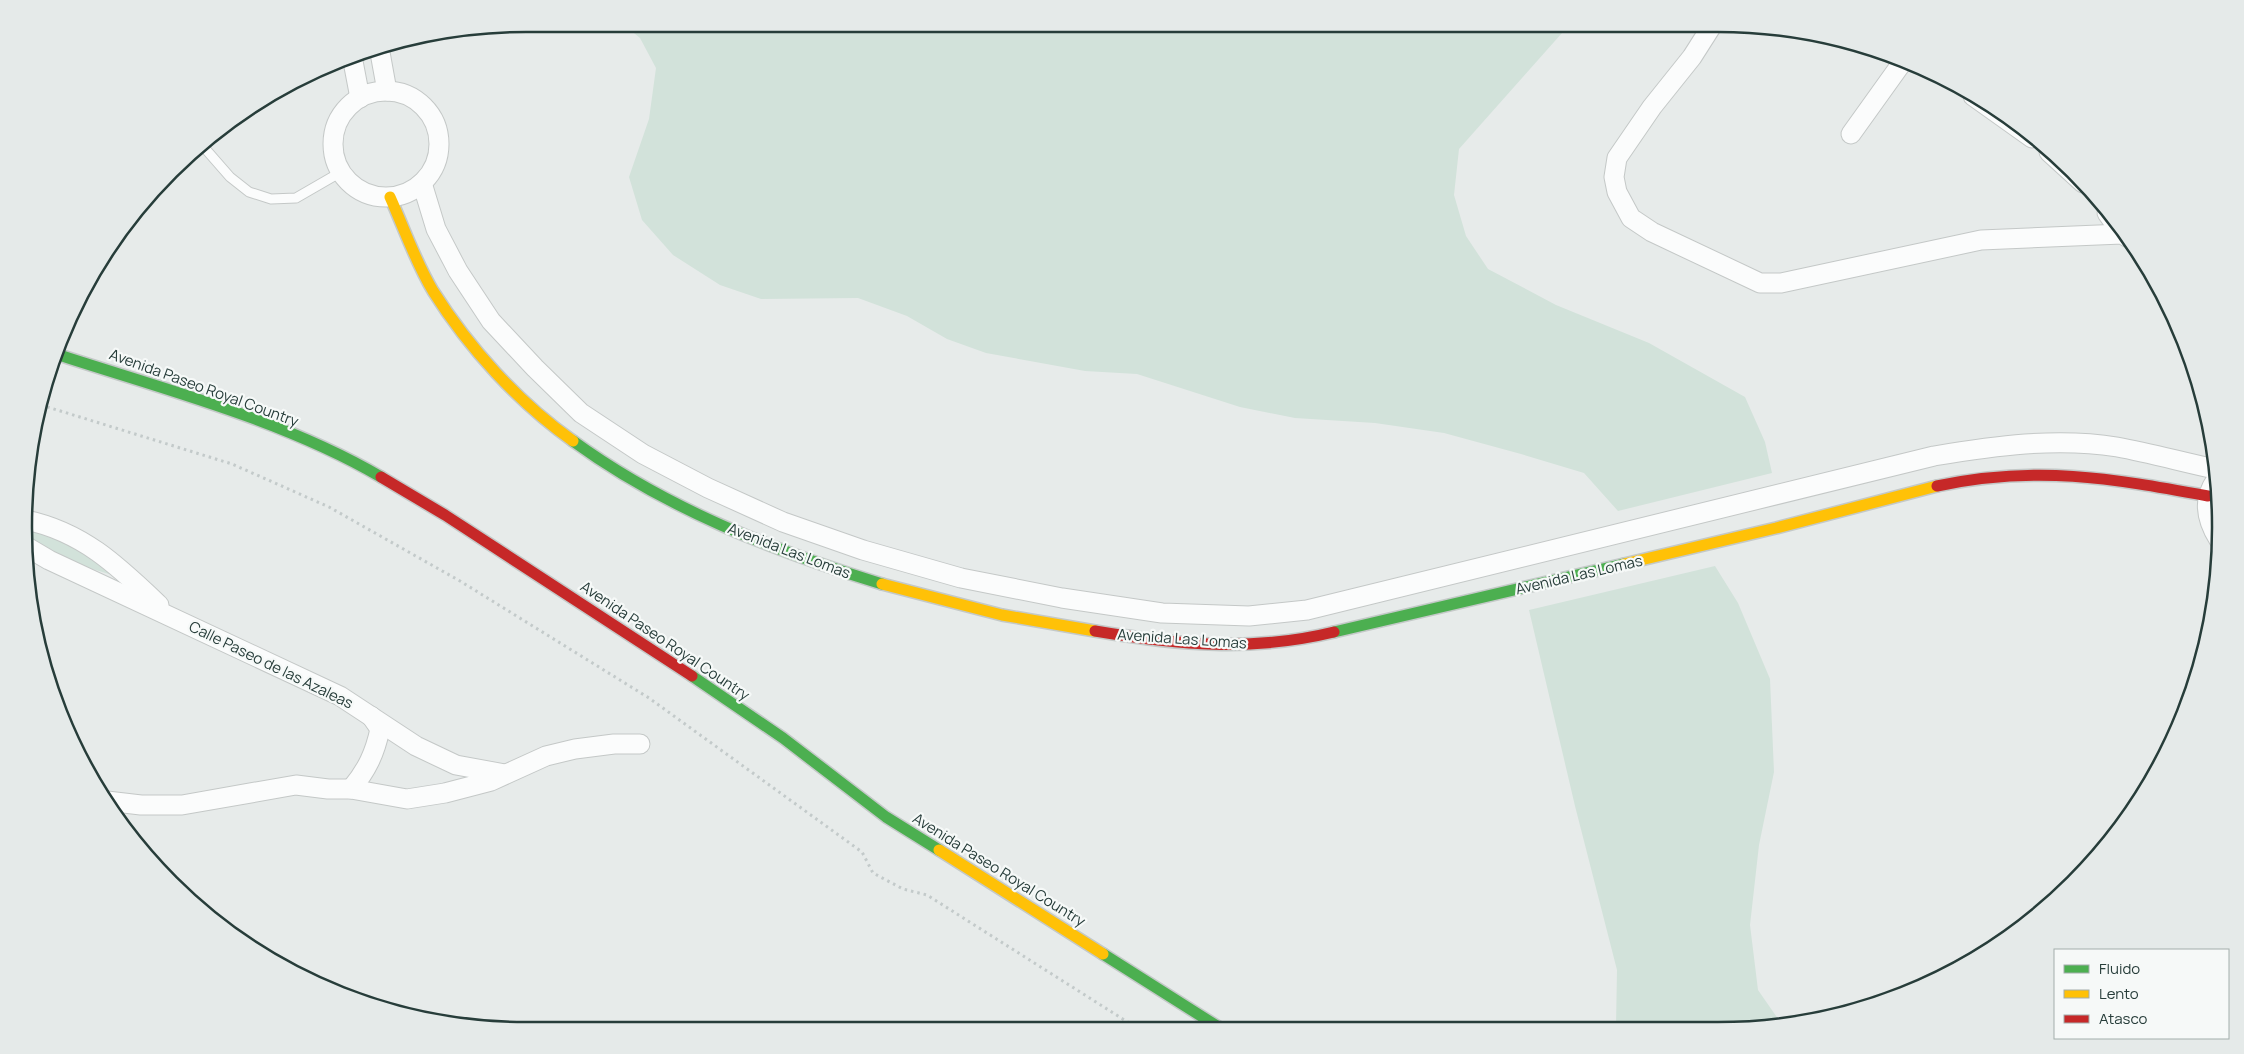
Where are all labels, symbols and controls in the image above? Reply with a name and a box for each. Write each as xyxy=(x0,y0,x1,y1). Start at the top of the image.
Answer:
street label: Avenida Paseo Royal Country xyxy=(107,343,302,432)
street label: Avenida Las Lomas xyxy=(725,517,854,584)
street label: Avenida Las Lomas xyxy=(1513,550,1645,599)
street label: Avenida Paseo Royal Country xyxy=(576,576,754,705)
street label: Calle Paseo de las Azaleas xyxy=(186,616,357,714)
street label: Avenida Las Lomas xyxy=(1117,624,1248,654)
street label: Avenida Paseo Royal Country xyxy=(909,808,1090,932)
legend xyxy=(2054,949,2229,1039)
text: Fluido xyxy=(2099,958,2140,979)
text: Lento xyxy=(2099,983,2139,1004)
text: Atasco xyxy=(2099,1008,2147,1029)

